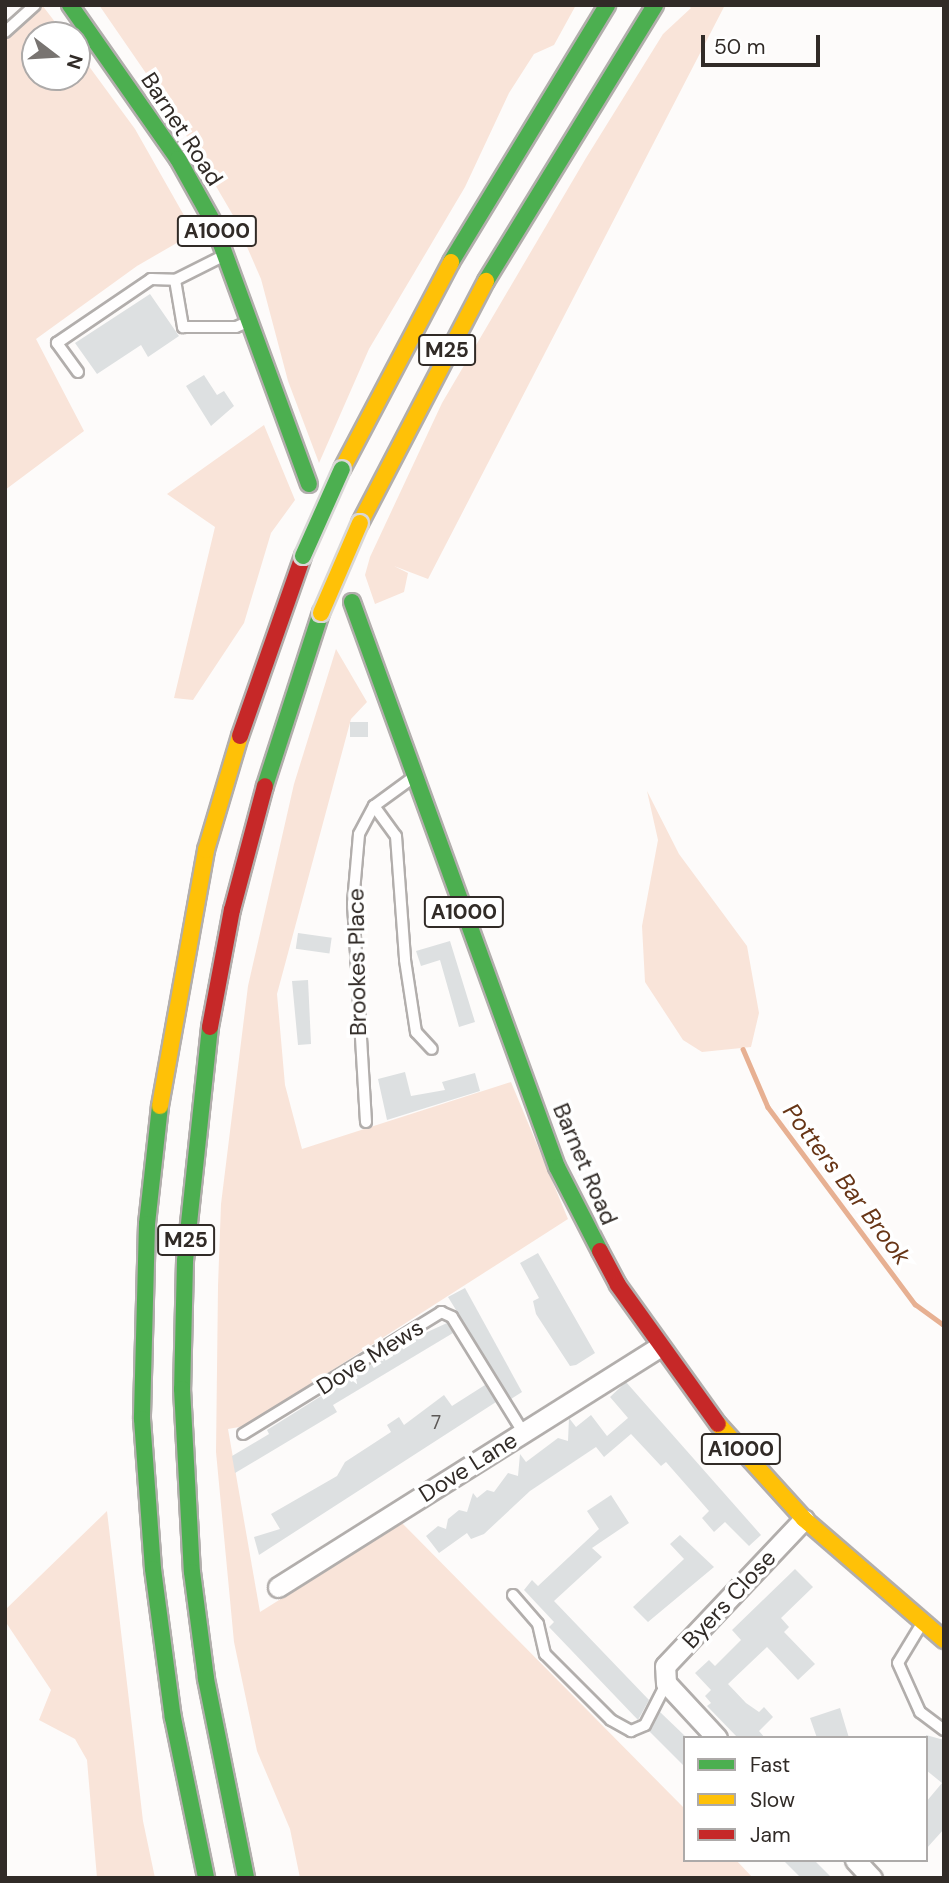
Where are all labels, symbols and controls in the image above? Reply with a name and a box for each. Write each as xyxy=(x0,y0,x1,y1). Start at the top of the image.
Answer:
north arrow xyxy=(21,21,91,91)
scale bar xyxy=(704,21,823,65)
text: 50 m xyxy=(714,33,765,61)
text: N xyxy=(61,51,89,72)
street label: Barnet Road xyxy=(135,67,229,191)
road number: A1000 xyxy=(177,214,257,248)
road number: M25 xyxy=(417,332,477,368)
street label: Brookes Place xyxy=(342,888,372,1036)
road number: A1000 xyxy=(424,894,504,930)
water label: Potters Bar Brook xyxy=(777,1098,917,1270)
street label: Barnet Road xyxy=(547,1099,623,1229)
road number: M25 xyxy=(156,1222,216,1258)
street label: Dove Mews xyxy=(312,1313,428,1401)
house number: 7 xyxy=(431,1412,441,1434)
street label: Dove Lane xyxy=(414,1426,522,1508)
road number: A1000 xyxy=(701,1432,781,1466)
street label: Byers Close xyxy=(676,1544,782,1654)
legend xyxy=(683,1736,928,1862)
text: Fast xyxy=(750,1751,790,1779)
text: Slow xyxy=(750,1786,795,1814)
text: Jam xyxy=(750,1821,791,1849)

